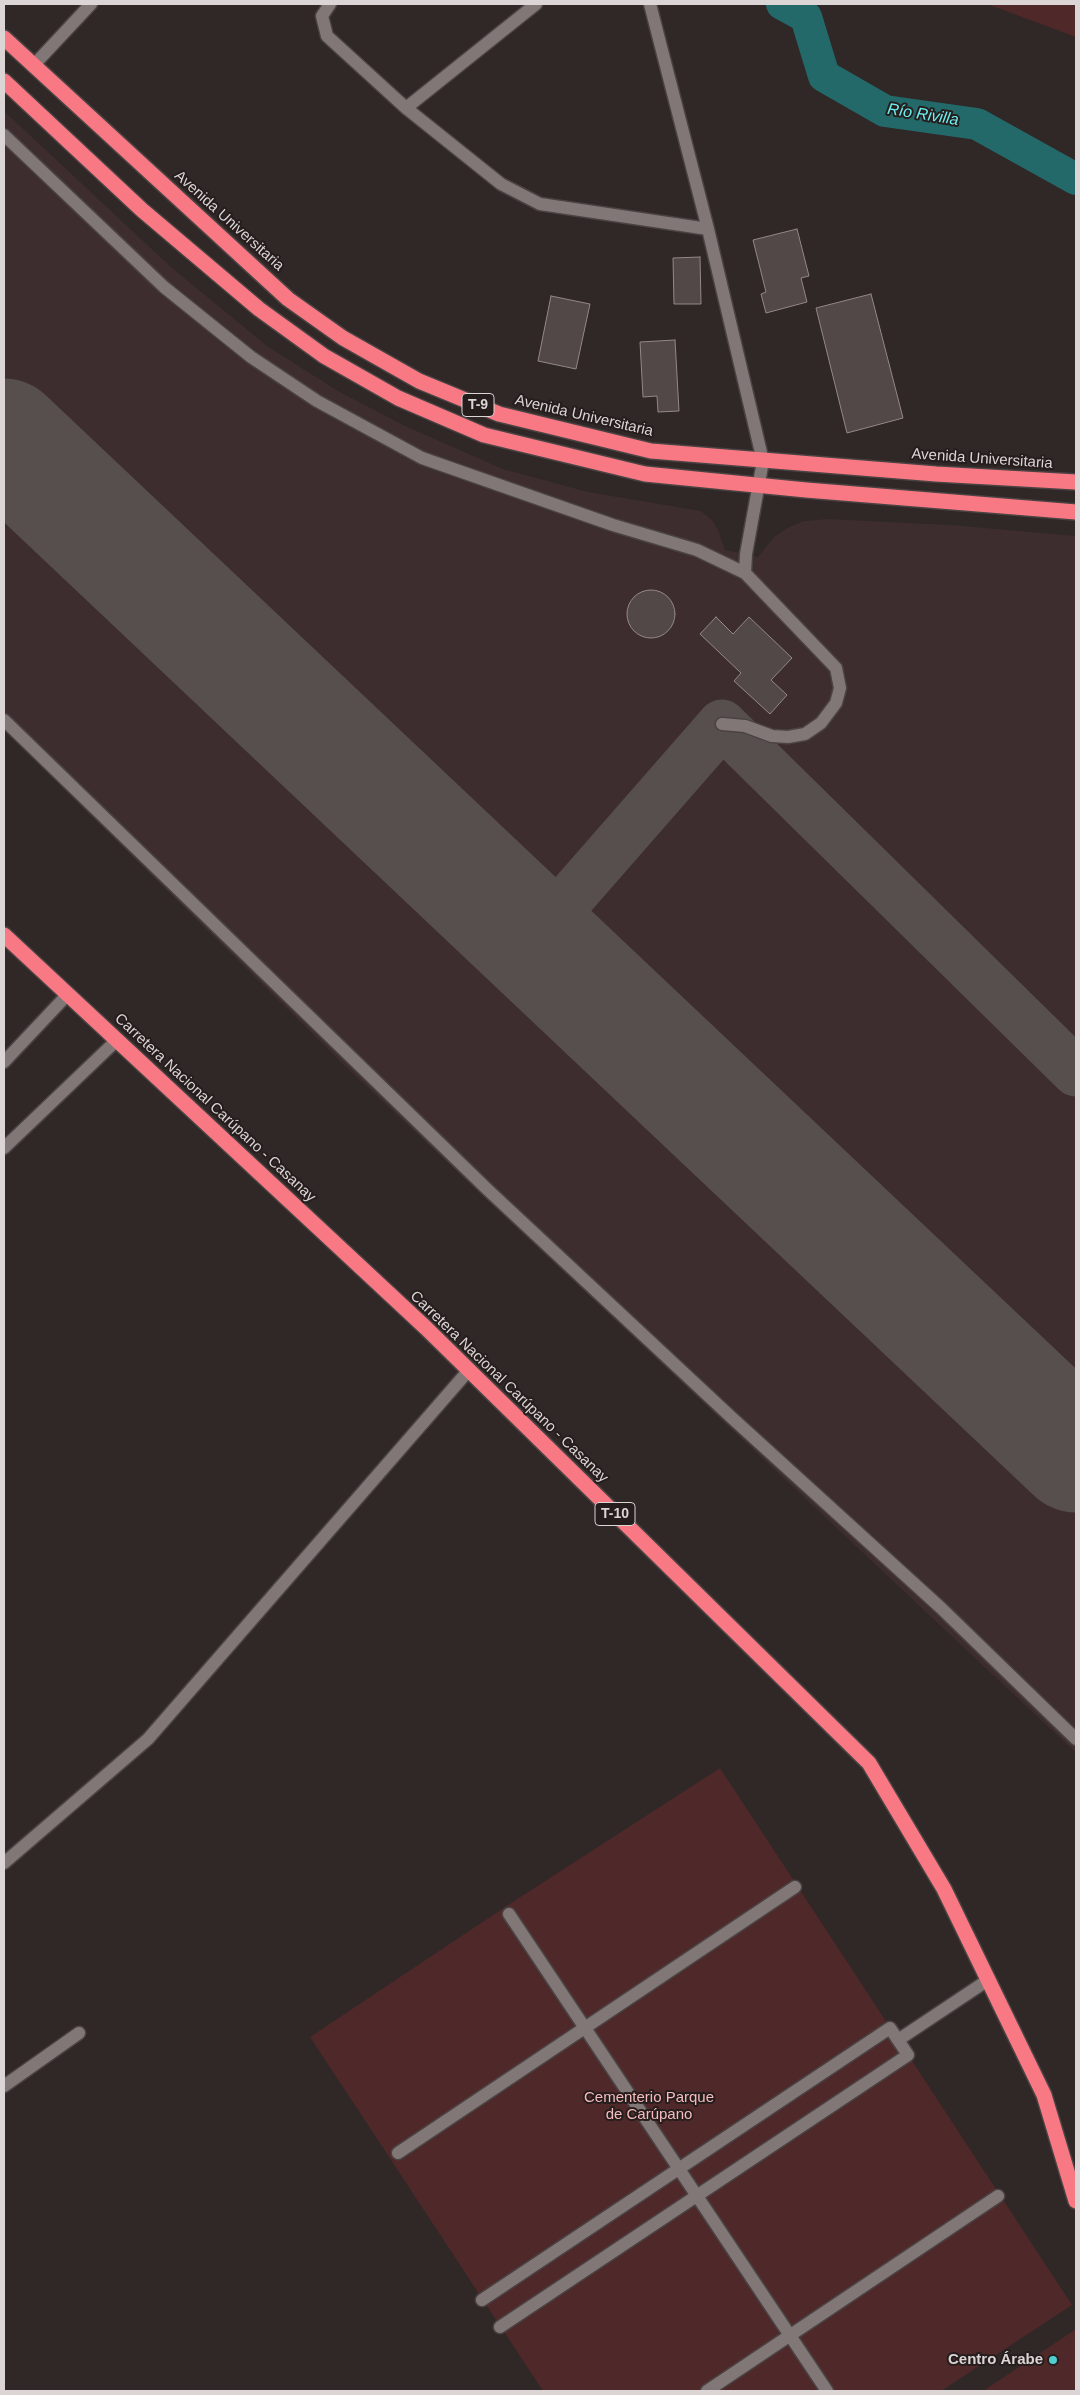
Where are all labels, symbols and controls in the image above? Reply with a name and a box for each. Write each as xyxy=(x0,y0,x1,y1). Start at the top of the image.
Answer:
water label: Río Rivilla xyxy=(886,100,960,130)
street label: Avenida Universitaria xyxy=(170,167,288,275)
street label: Avenida Universitaria xyxy=(513,391,655,441)
road number: T-9 xyxy=(462,394,494,416)
street label: Avenida Universitaria xyxy=(911,445,1053,473)
street label: Carretera Nacional Carúpano - Casanay xyxy=(111,1010,319,1206)
street label: Carretera Nacional Carúpano - Casanay xyxy=(406,1287,612,1487)
road number: T-10 xyxy=(595,1502,635,1526)
park label: Cementerio Parque de Carúpano xyxy=(584,2089,714,2124)
place label: Centro Árabe xyxy=(948,2351,1043,2369)
marker: Centro Árabe xyxy=(1047,2354,1059,2366)

